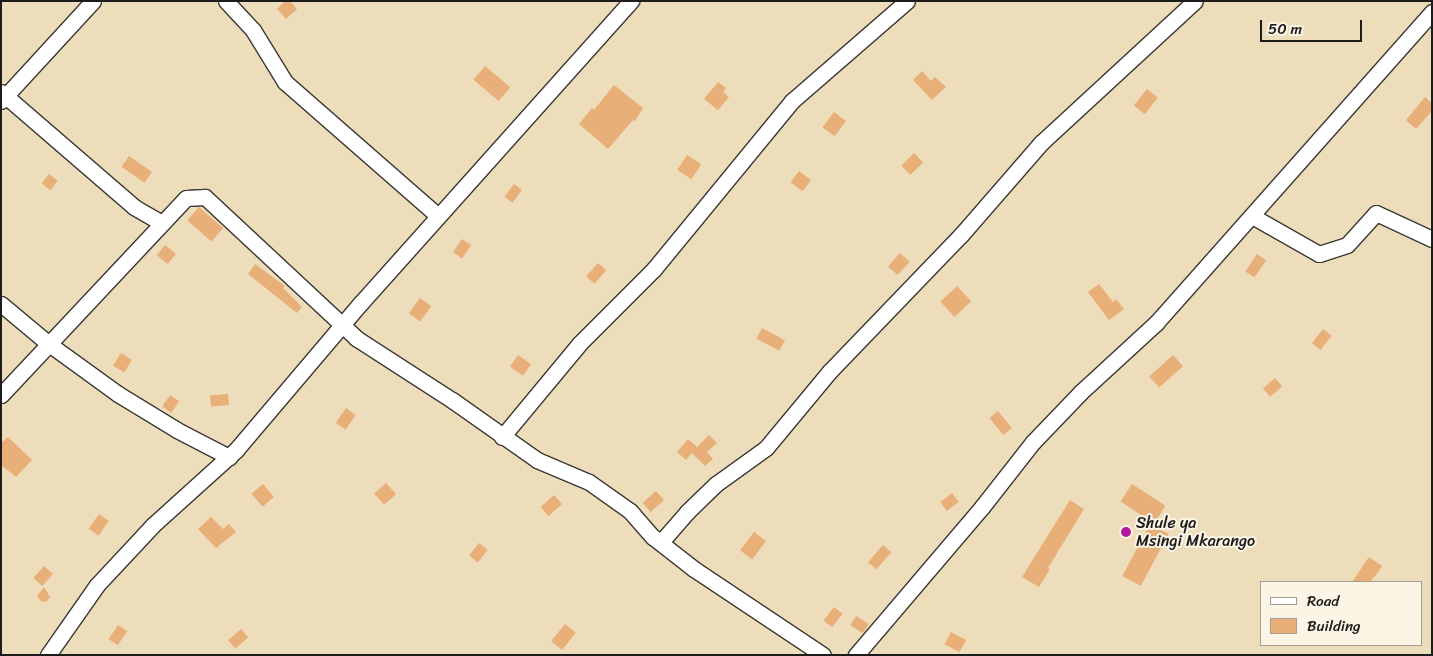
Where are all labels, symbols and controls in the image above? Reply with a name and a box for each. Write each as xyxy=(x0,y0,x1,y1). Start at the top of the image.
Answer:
scale bar xyxy=(1263,10,1366,42)
text: 50 m xyxy=(1268,16,1302,42)
place label: Shule ya Msingi Mkarango xyxy=(1136,513,1255,551)
marker: Shule ya Msingi Mkarango xyxy=(1120,526,1132,538)
legend xyxy=(1260,581,1423,646)
text: Road xyxy=(1307,588,1339,614)
text: Building xyxy=(1307,613,1361,639)

